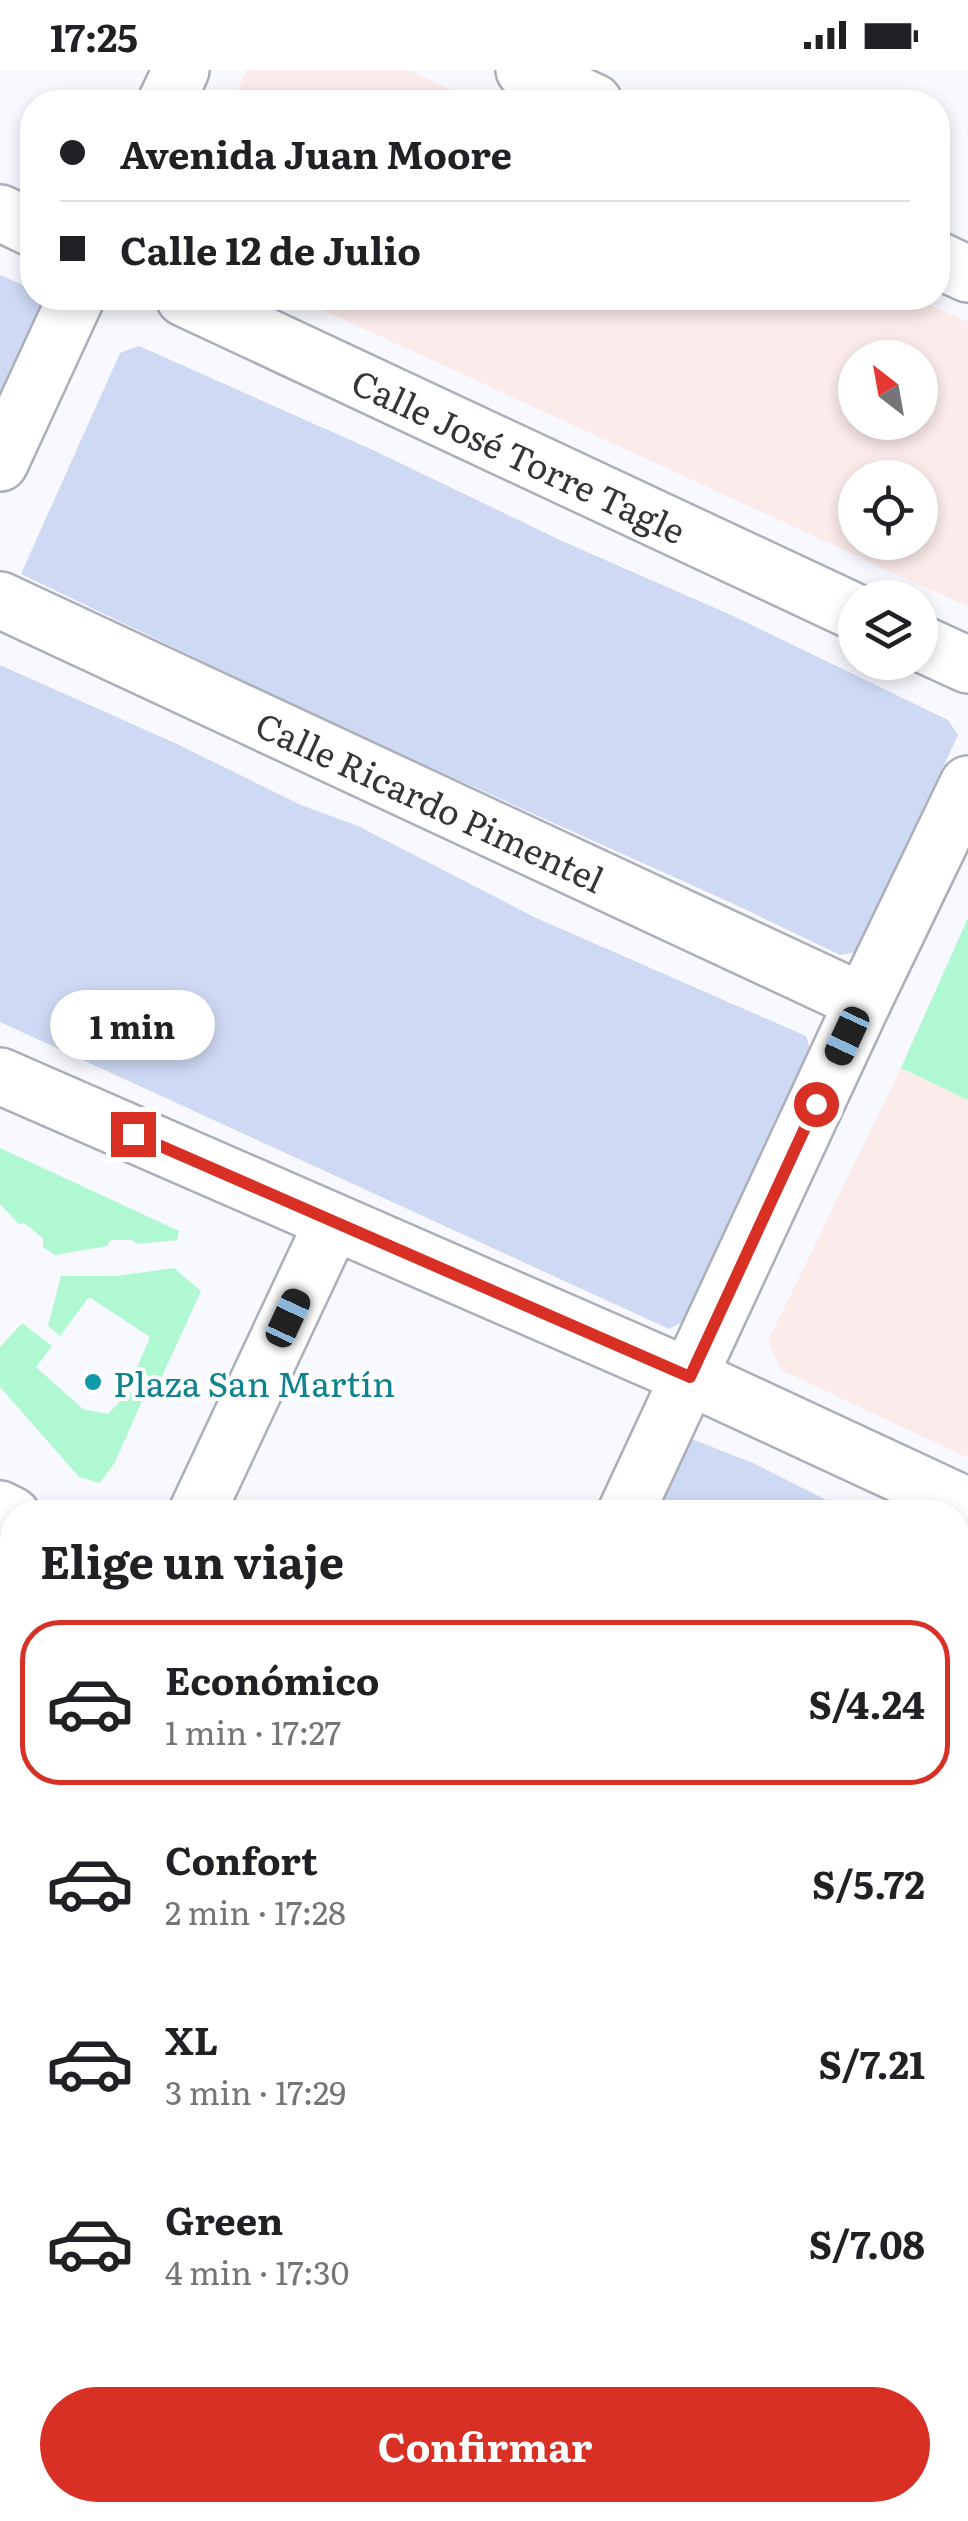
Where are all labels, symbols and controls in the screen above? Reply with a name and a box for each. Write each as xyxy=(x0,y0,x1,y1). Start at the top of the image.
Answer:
text: 17:25 xyxy=(50,7,138,64)
text: Avenida Juan Moore xyxy=(120,124,512,181)
text: Calle 12 de Julio xyxy=(120,220,421,277)
north arrow xyxy=(838,340,938,440)
map controls xyxy=(838,340,938,680)
street label: Calle José Torre Tagle xyxy=(344,354,695,555)
button: locate xyxy=(838,460,938,560)
button: layers xyxy=(838,580,938,680)
street label: Calle Ricardo Pimentel xyxy=(248,697,613,904)
callout: 1 min xyxy=(51,989,216,1059)
text: 1 min xyxy=(90,1001,175,1049)
car xyxy=(821,1002,873,1070)
route start xyxy=(794,1082,839,1127)
route end xyxy=(111,1112,156,1157)
car xyxy=(262,1284,314,1352)
place label: Plaza San Martín xyxy=(113,1356,395,1408)
marker: Plaza San Martín xyxy=(82,1371,104,1393)
text: Elige un viaje xyxy=(40,1526,344,1593)
text: Económico xyxy=(165,1650,380,1707)
icon: car xyxy=(45,1658,135,1748)
text: S/4.24 xyxy=(808,1674,925,1731)
text: 1 min · 17:27 xyxy=(165,1707,341,1755)
text: Confort xyxy=(165,1830,318,1887)
icon: car xyxy=(45,1838,135,1928)
text: S/5.72 xyxy=(812,1854,925,1911)
text: 2 min · 17:28 xyxy=(165,1887,346,1935)
text: XL xyxy=(165,2010,218,2067)
icon: car xyxy=(45,2018,135,2108)
text: S/7.21 xyxy=(818,2034,925,2091)
text: 3 min · 17:29 xyxy=(165,2067,346,2115)
text: Green xyxy=(165,2190,283,2247)
icon: car xyxy=(45,2198,135,2288)
text: S/7.08 xyxy=(809,2214,925,2271)
text: 4 min · 17:30 xyxy=(165,2247,349,2295)
button: Confirmar xyxy=(40,2387,930,2502)

